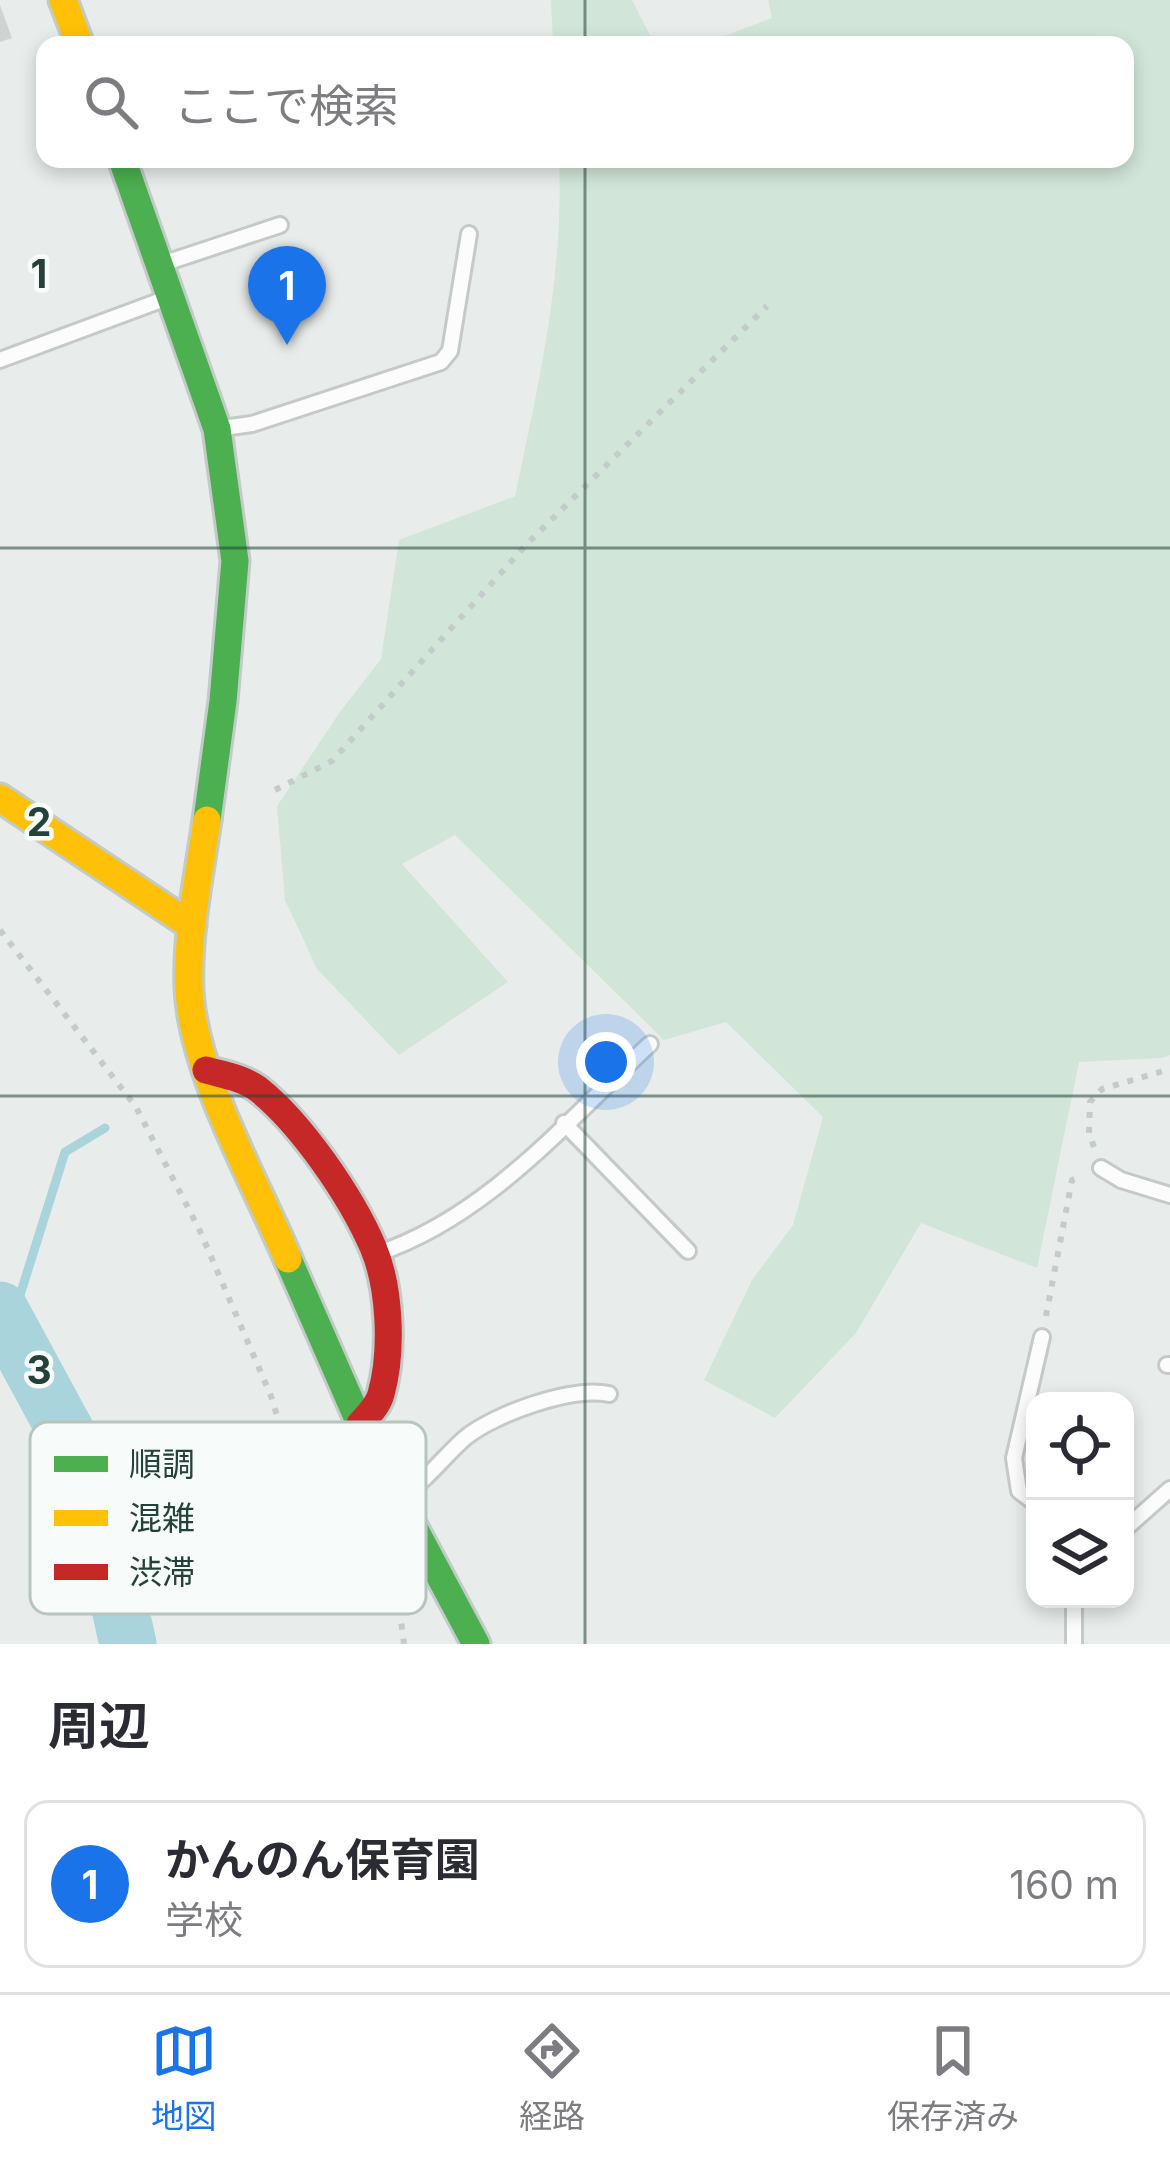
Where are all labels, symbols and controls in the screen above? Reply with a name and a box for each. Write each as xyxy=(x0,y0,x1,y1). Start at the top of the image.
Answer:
search box xyxy=(36,36,1134,168)
icon: search xyxy=(78,69,144,135)
text: ここで検索 xyxy=(174,78,399,133)
pin: 1 xyxy=(248,246,326,345)
text: 1 xyxy=(31,250,47,297)
text: 2 xyxy=(27,798,51,845)
your location xyxy=(576,1032,636,1092)
text: 3 xyxy=(26,1346,52,1393)
map controls xyxy=(1026,1392,1134,1608)
button: locate xyxy=(1026,1392,1134,1500)
legend xyxy=(30,1422,426,1614)
text: 順調 xyxy=(129,1444,195,1484)
text: 混雑 xyxy=(129,1498,195,1538)
button: layers xyxy=(1026,1500,1134,1608)
text: 渋滞 xyxy=(129,1552,195,1592)
text: 周辺 xyxy=(48,1695,150,1756)
text: かんのん保育園 xyxy=(165,1832,480,1887)
text: 1 xyxy=(82,1861,98,1908)
text: 160 m xyxy=(1009,1861,1119,1908)
text: 学校 xyxy=(165,1896,243,1943)
tab: 地図 xyxy=(151,2018,217,2138)
tab: 経路 xyxy=(519,2018,585,2138)
tab: 保存済み xyxy=(887,2018,1019,2138)

